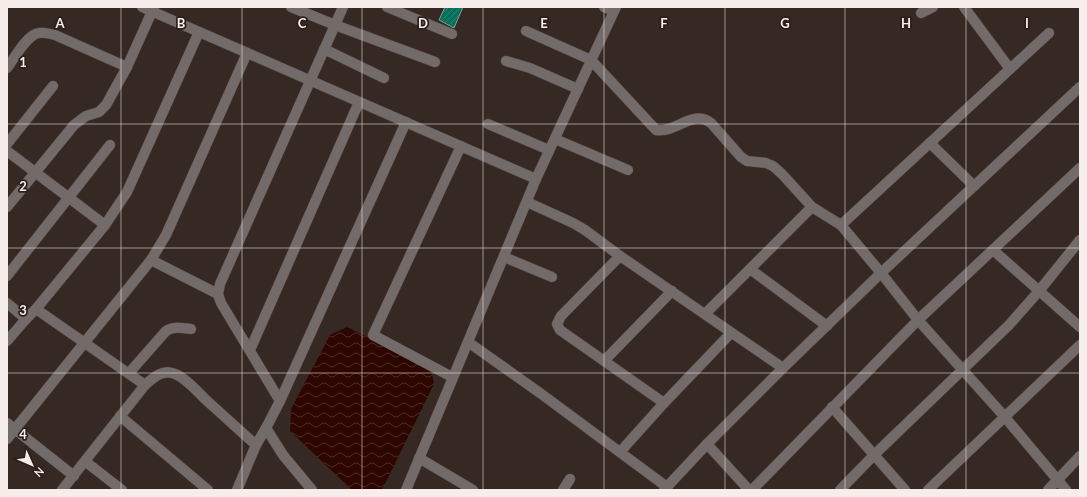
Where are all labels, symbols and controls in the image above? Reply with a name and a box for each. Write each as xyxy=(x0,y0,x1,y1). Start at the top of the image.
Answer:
text: A xyxy=(54,15,65,31)
text: B xyxy=(177,15,186,31)
text: C xyxy=(298,15,307,31)
text: D xyxy=(418,15,428,31)
text: E xyxy=(540,15,548,31)
text: F xyxy=(660,15,668,31)
text: G xyxy=(780,15,790,31)
text: H xyxy=(901,15,911,31)
text: I xyxy=(1025,15,1029,31)
text: 1 xyxy=(19,54,27,70)
text: 2 xyxy=(19,178,27,194)
text: 3 xyxy=(19,302,27,318)
text: 4 xyxy=(19,426,27,442)
north arrow xyxy=(12,445,52,485)
text: N xyxy=(32,465,47,480)

